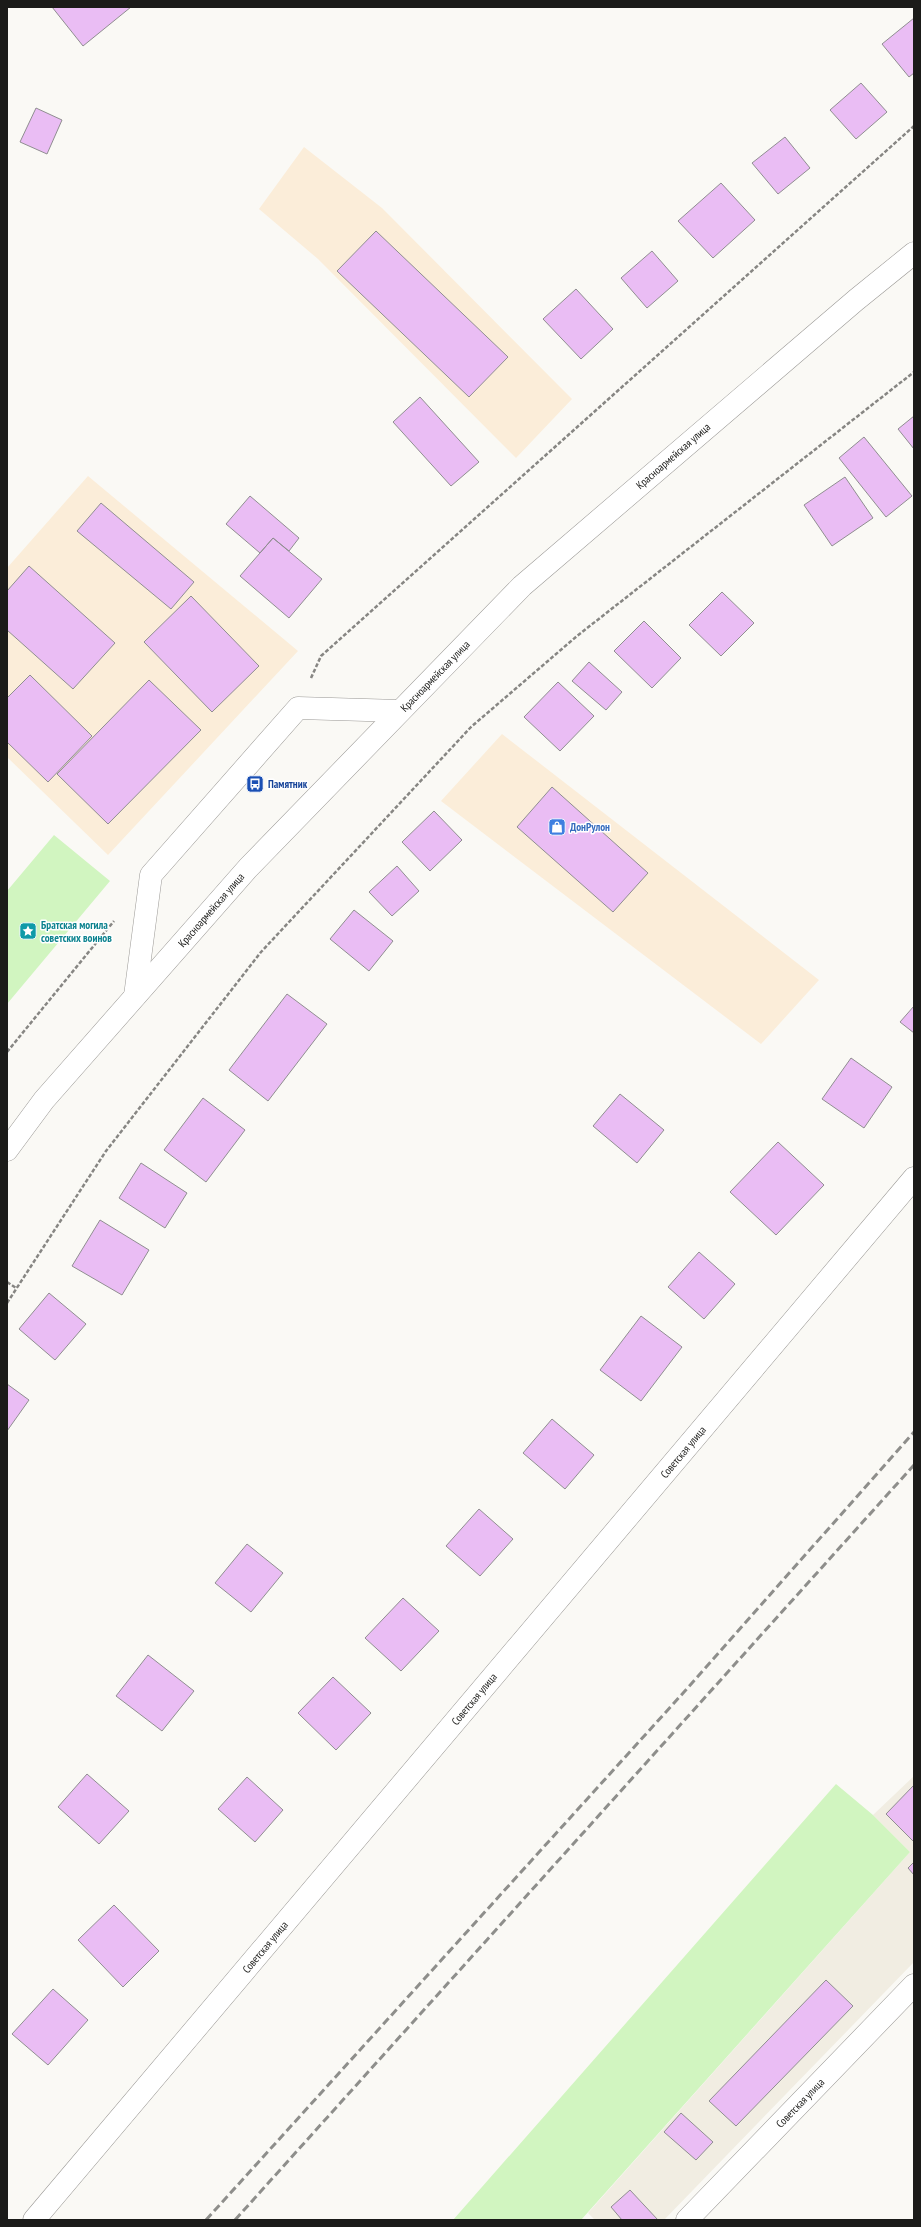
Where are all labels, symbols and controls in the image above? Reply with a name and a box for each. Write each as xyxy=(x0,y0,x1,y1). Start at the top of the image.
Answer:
street label: Красноармейская улица xyxy=(633,420,713,492)
street label: Красноармейская улица xyxy=(397,637,473,715)
bus stop icon: Памятник xyxy=(245,774,265,794)
place label: Памятник xyxy=(268,777,308,791)
shop icon: ДонРулон xyxy=(547,817,567,837)
place label: ДонРулон xyxy=(570,820,610,834)
street label: Красноармейская улица xyxy=(175,870,247,950)
place label: Братская могила советских воинов xyxy=(41,918,112,945)
place icon: Братская могила советских воинов xyxy=(18,921,38,941)
street label: Советская улица xyxy=(657,1423,709,1481)
street label: Советская улица xyxy=(448,1670,500,1728)
street label: Советская улица xyxy=(239,1918,291,1976)
street label: Советская улица xyxy=(773,2075,827,2131)

